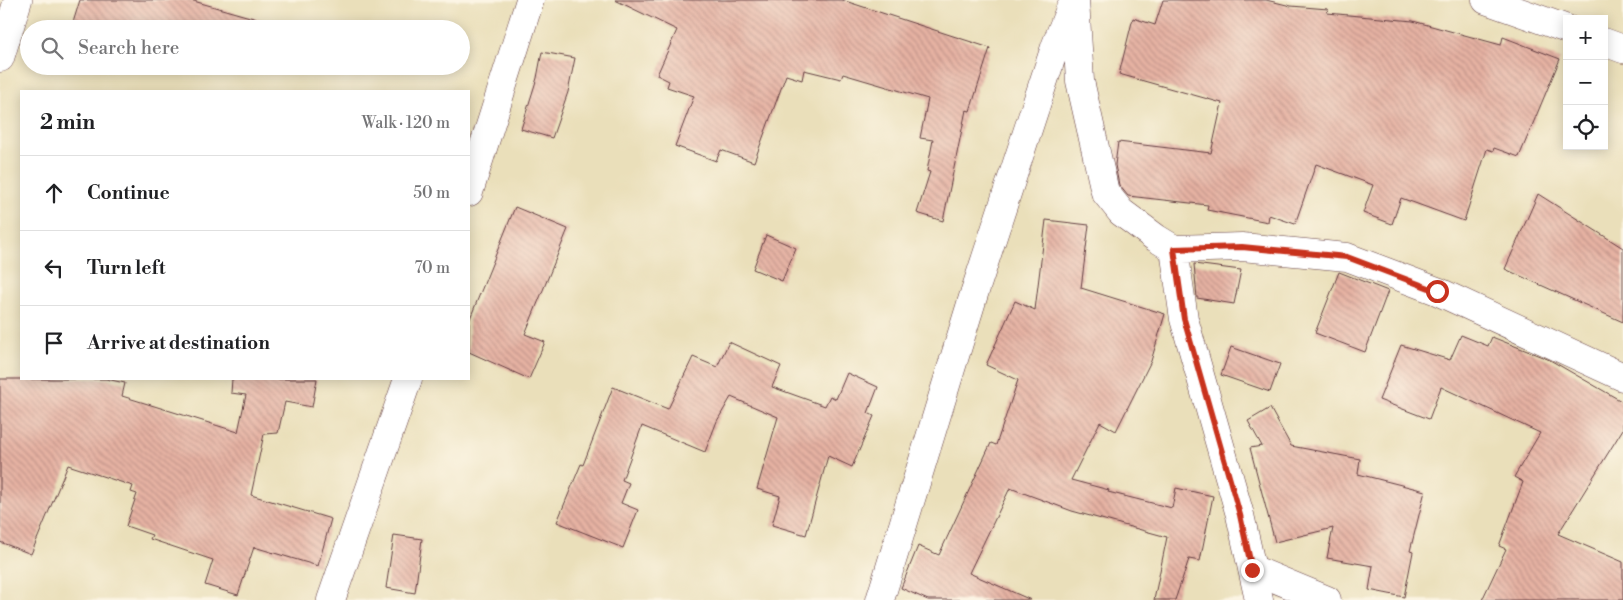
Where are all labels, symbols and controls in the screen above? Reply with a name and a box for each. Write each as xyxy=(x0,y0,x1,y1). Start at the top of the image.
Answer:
map controls xyxy=(1563,15,1608,150)
button: + xyxy=(1563,15,1608,60)
search box xyxy=(20,20,470,75)
icon: search xyxy=(38,34,66,62)
text: Search here xyxy=(78,36,179,60)
button: − xyxy=(1563,60,1608,105)
button: locate xyxy=(1563,105,1608,150)
text: 2 min xyxy=(40,110,95,136)
text: Walk · 120 m xyxy=(362,113,450,133)
icon: ahead xyxy=(40,179,68,207)
text: Continue xyxy=(87,181,170,205)
text: 50 m xyxy=(413,183,450,203)
icon: left xyxy=(40,254,68,282)
text: Turn left xyxy=(87,256,166,280)
text: 70 m xyxy=(414,258,450,278)
route start xyxy=(1426,280,1449,303)
icon: arrive xyxy=(40,329,68,357)
text: Arrive at destination xyxy=(87,331,270,355)
route end xyxy=(1241,559,1264,582)

